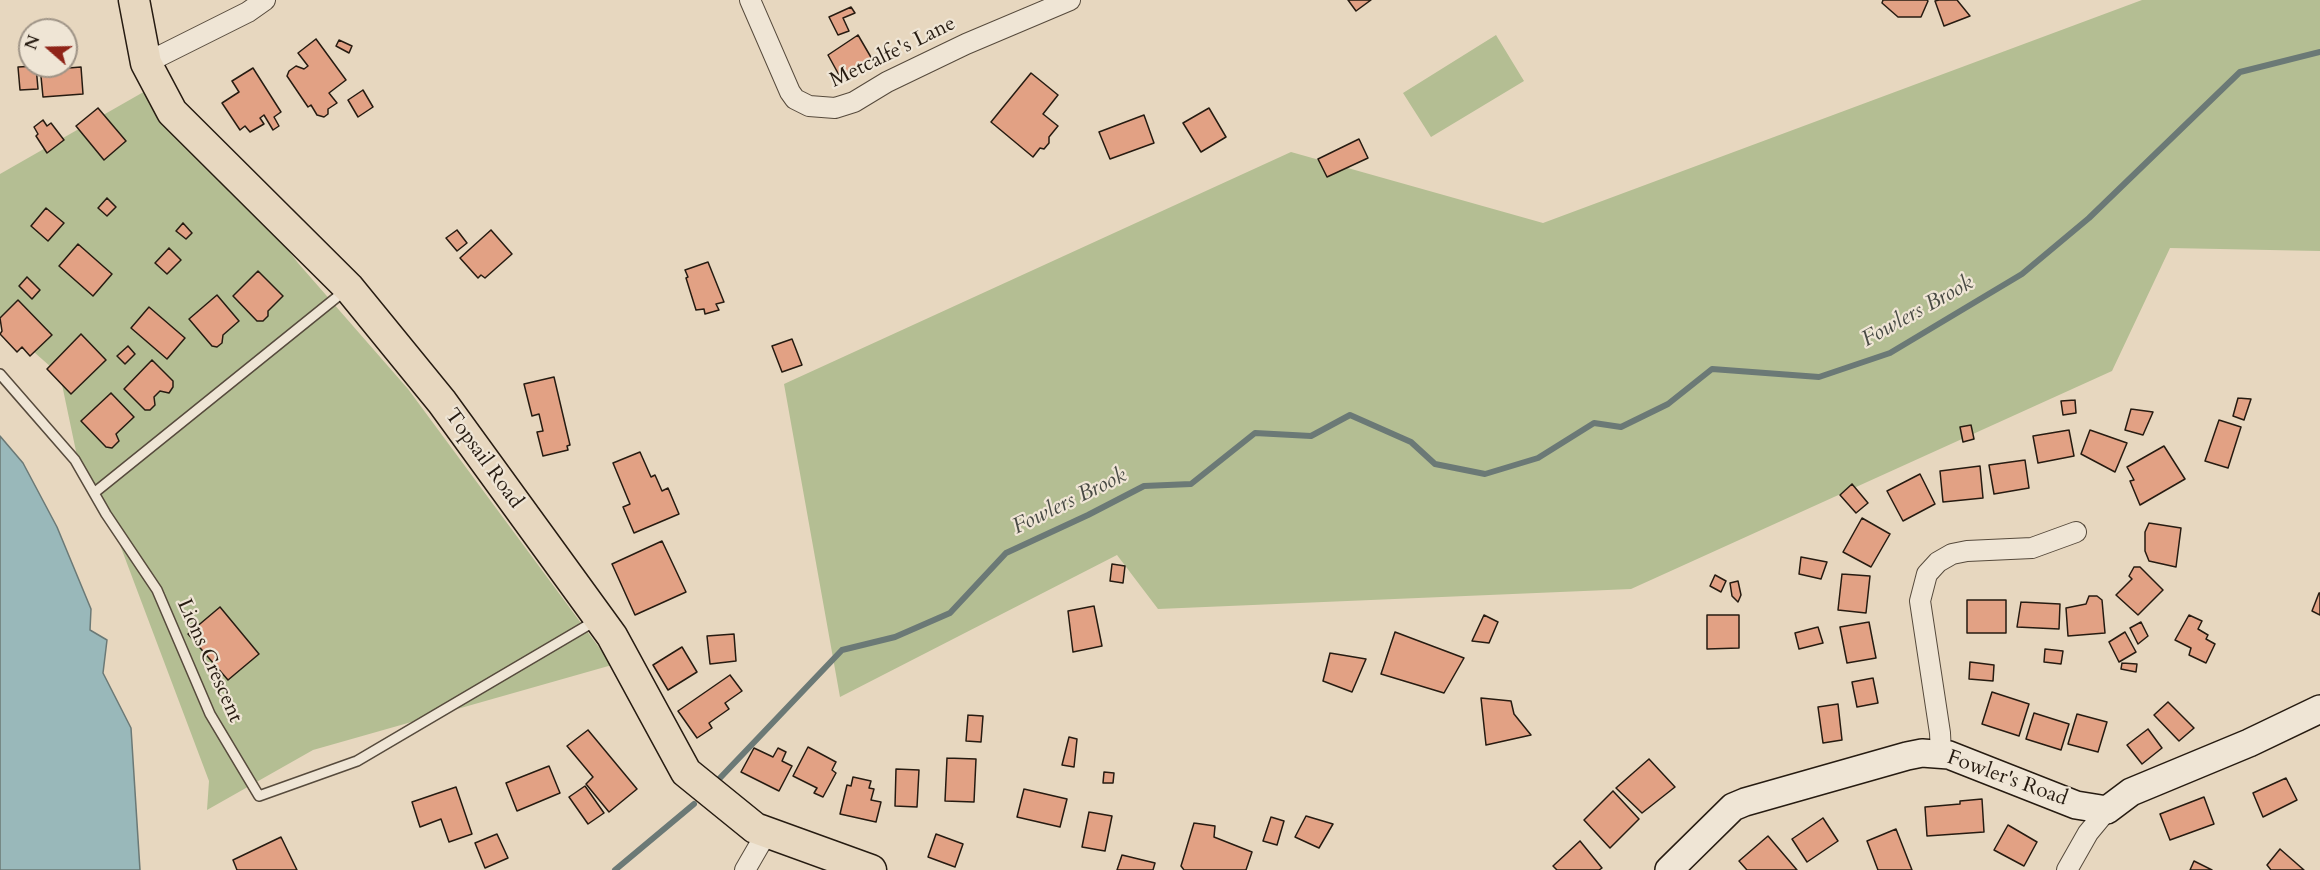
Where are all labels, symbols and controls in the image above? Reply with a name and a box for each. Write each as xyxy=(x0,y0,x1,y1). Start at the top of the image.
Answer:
street label: Metcalfe's Lane xyxy=(826,12,960,94)
north arrow xyxy=(18,18,78,78)
text: N xyxy=(20,32,46,53)
water label: Fowlers Brook xyxy=(1858,271,1978,353)
street label: Topsail Road xyxy=(438,404,528,514)
water label: Fowlers Brook xyxy=(1009,463,1131,541)
street label: Lions Crescent xyxy=(171,595,247,727)
street label: Fowler's Road xyxy=(1943,746,2071,812)

